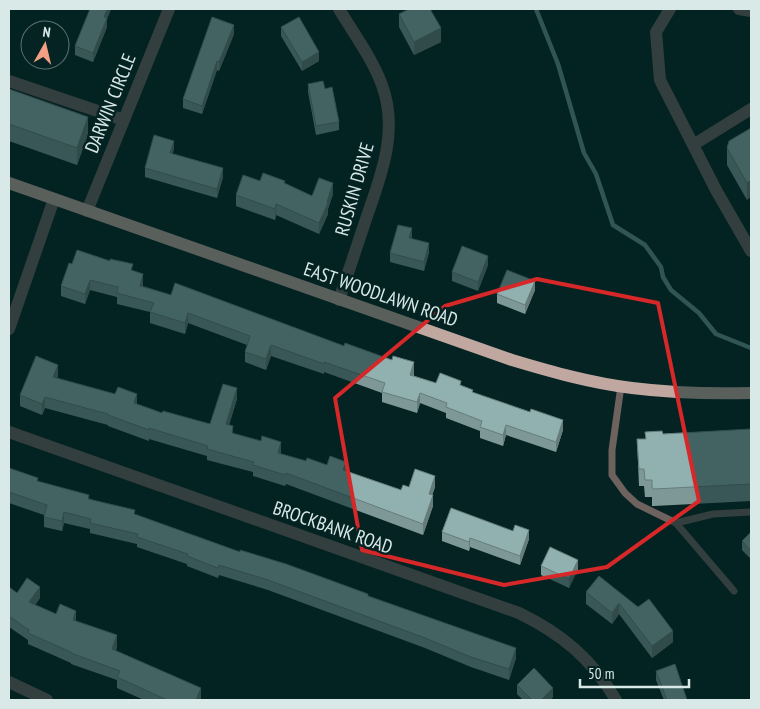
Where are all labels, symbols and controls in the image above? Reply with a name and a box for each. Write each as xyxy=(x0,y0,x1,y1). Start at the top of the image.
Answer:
north arrow xyxy=(20,20,70,70)
text: N xyxy=(42,23,52,42)
street label: DARWIN CIRCLE xyxy=(79,50,141,156)
street label: RUSKIN DRIVE xyxy=(329,140,379,238)
street label: EAST WOODLAWN ROAD xyxy=(301,256,461,332)
street label: BROCKBANK ROAD xyxy=(270,495,396,559)
scale bar xyxy=(580,656,689,688)
text: 50 m xyxy=(588,664,614,683)

